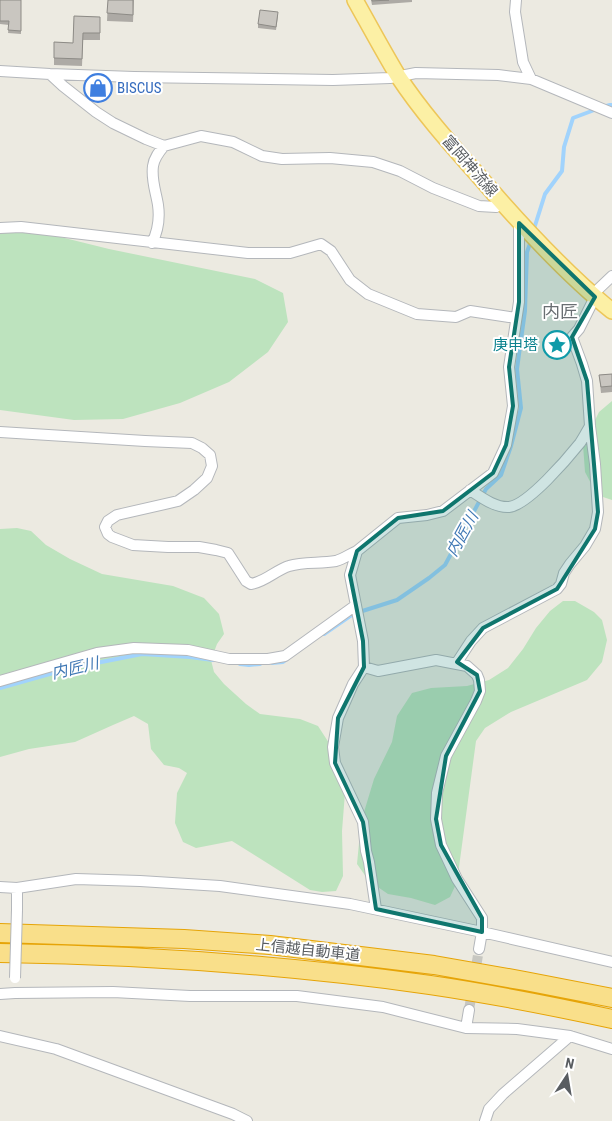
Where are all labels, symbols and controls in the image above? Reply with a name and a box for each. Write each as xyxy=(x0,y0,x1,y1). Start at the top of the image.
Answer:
shop icon: BISCUS xyxy=(83,73,113,103)
place label: BISCUS xyxy=(117,79,162,97)
street label: 富岡神流線 xyxy=(439,132,501,200)
district label: 内匠 xyxy=(542,301,578,322)
place icon: 庚申塔 xyxy=(542,330,572,360)
place label: 庚申塔 xyxy=(493,336,538,354)
water label: 内匠川 xyxy=(442,507,483,560)
water label: 内匠川 xyxy=(49,653,102,683)
street label: 上信越自動車道 xyxy=(255,936,361,964)
north arrow xyxy=(542,1051,592,1101)
text: N xyxy=(564,1055,576,1072)

